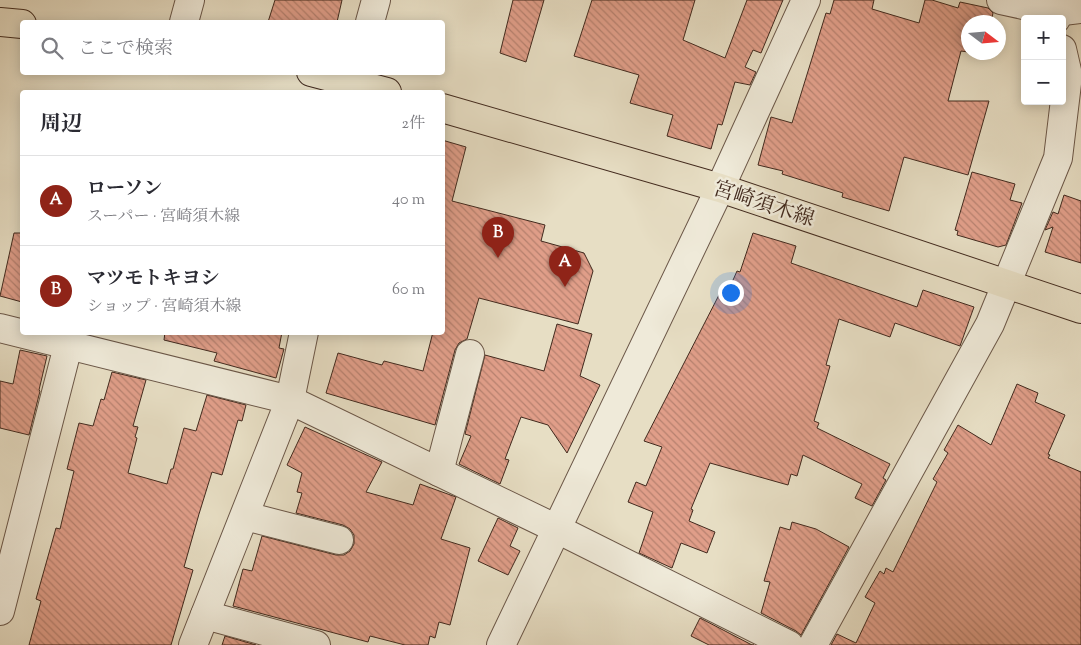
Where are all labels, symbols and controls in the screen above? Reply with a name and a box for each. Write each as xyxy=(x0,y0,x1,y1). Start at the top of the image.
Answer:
north arrow xyxy=(961,15,1006,60)
map controls xyxy=(1021,15,1066,105)
button: + xyxy=(1021,15,1066,60)
search box xyxy=(20,20,445,75)
icon: search xyxy=(38,34,66,62)
text: ここで検索 xyxy=(78,36,173,63)
button: − xyxy=(1021,60,1066,105)
text: 周辺 xyxy=(40,110,82,140)
text: 2件 xyxy=(402,113,425,136)
street label: 宮崎須木線 xyxy=(709,174,818,235)
text: ローソン xyxy=(87,176,162,203)
text: A xyxy=(50,189,63,212)
text: 40 m xyxy=(392,189,425,212)
text: スーパー · 宮崎須木線 xyxy=(87,206,240,229)
pin: B xyxy=(482,217,514,258)
pin: A xyxy=(549,246,581,287)
text: マツモトキヨシ xyxy=(87,266,219,293)
text: B xyxy=(51,279,61,302)
text: 60 m xyxy=(392,279,425,302)
your location xyxy=(718,280,744,306)
text: ショップ · 宮崎須木線 xyxy=(87,296,242,319)

